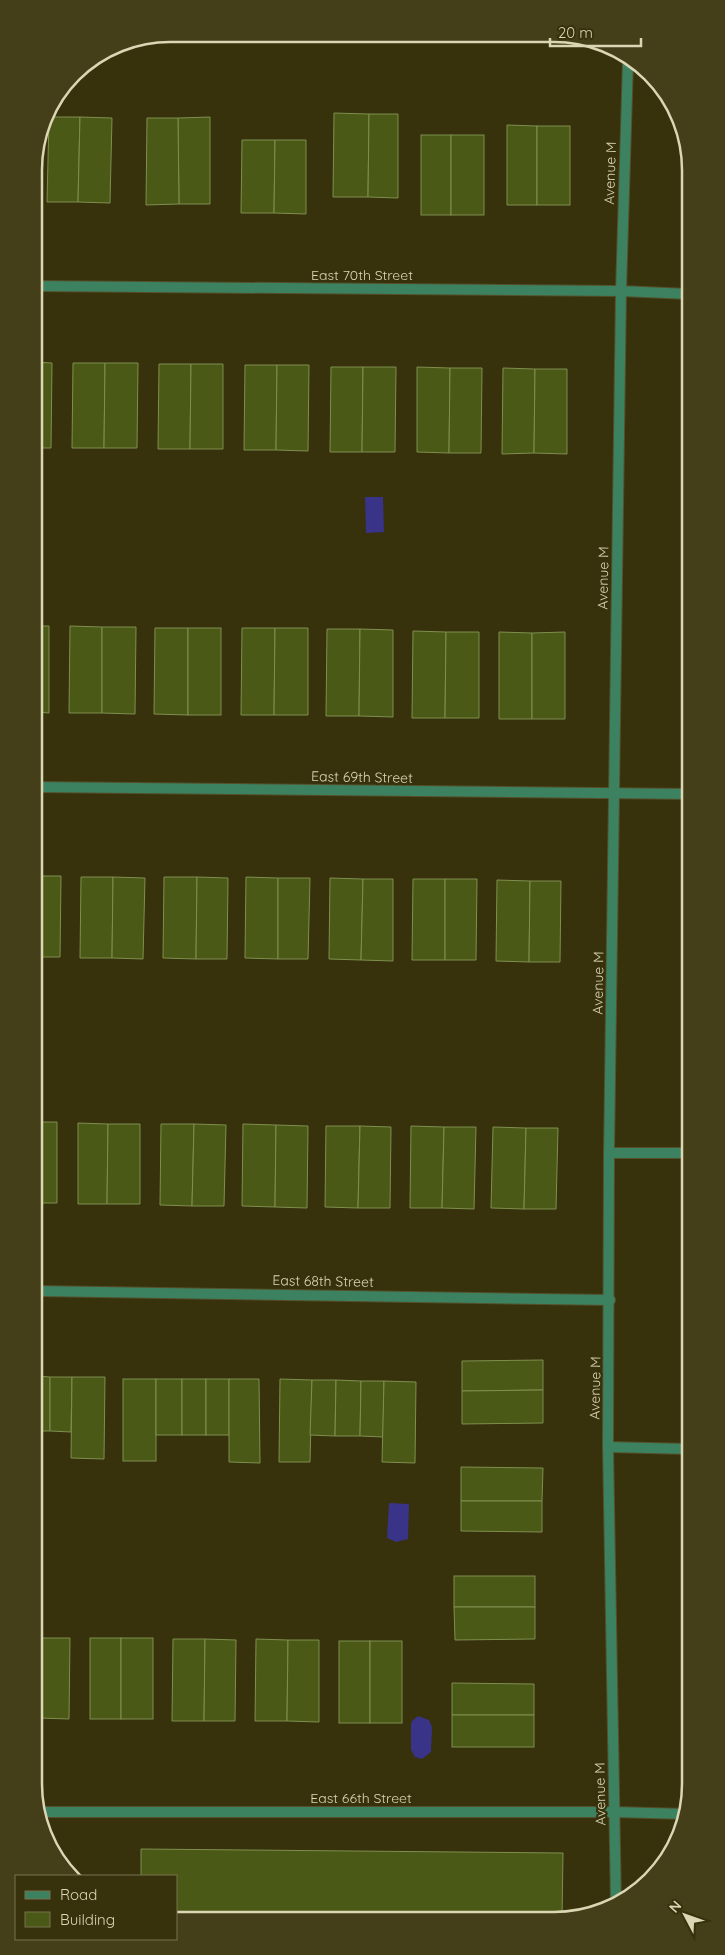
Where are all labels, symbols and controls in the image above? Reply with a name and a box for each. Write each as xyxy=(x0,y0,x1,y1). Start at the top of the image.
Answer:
scale bar xyxy=(550,15,641,47)
text: 20 m xyxy=(558,23,593,42)
street label: Avenue M xyxy=(600,141,620,205)
street label: East 70th Street xyxy=(311,266,413,284)
street label: Avenue M xyxy=(593,546,613,610)
street label: East 69th Street xyxy=(311,767,413,787)
street label: Avenue M xyxy=(588,951,608,1015)
street label: East 68th Street xyxy=(272,1271,374,1291)
street label: Avenue M xyxy=(585,1356,605,1420)
street label: Avenue M xyxy=(590,1762,610,1826)
street label: East 66th Street xyxy=(310,1789,412,1807)
legend xyxy=(15,1875,178,1940)
text: Road xyxy=(60,1885,97,1904)
north arrow xyxy=(660,1890,710,1940)
text: N xyxy=(665,1897,685,1916)
text: Building xyxy=(60,1910,115,1929)

